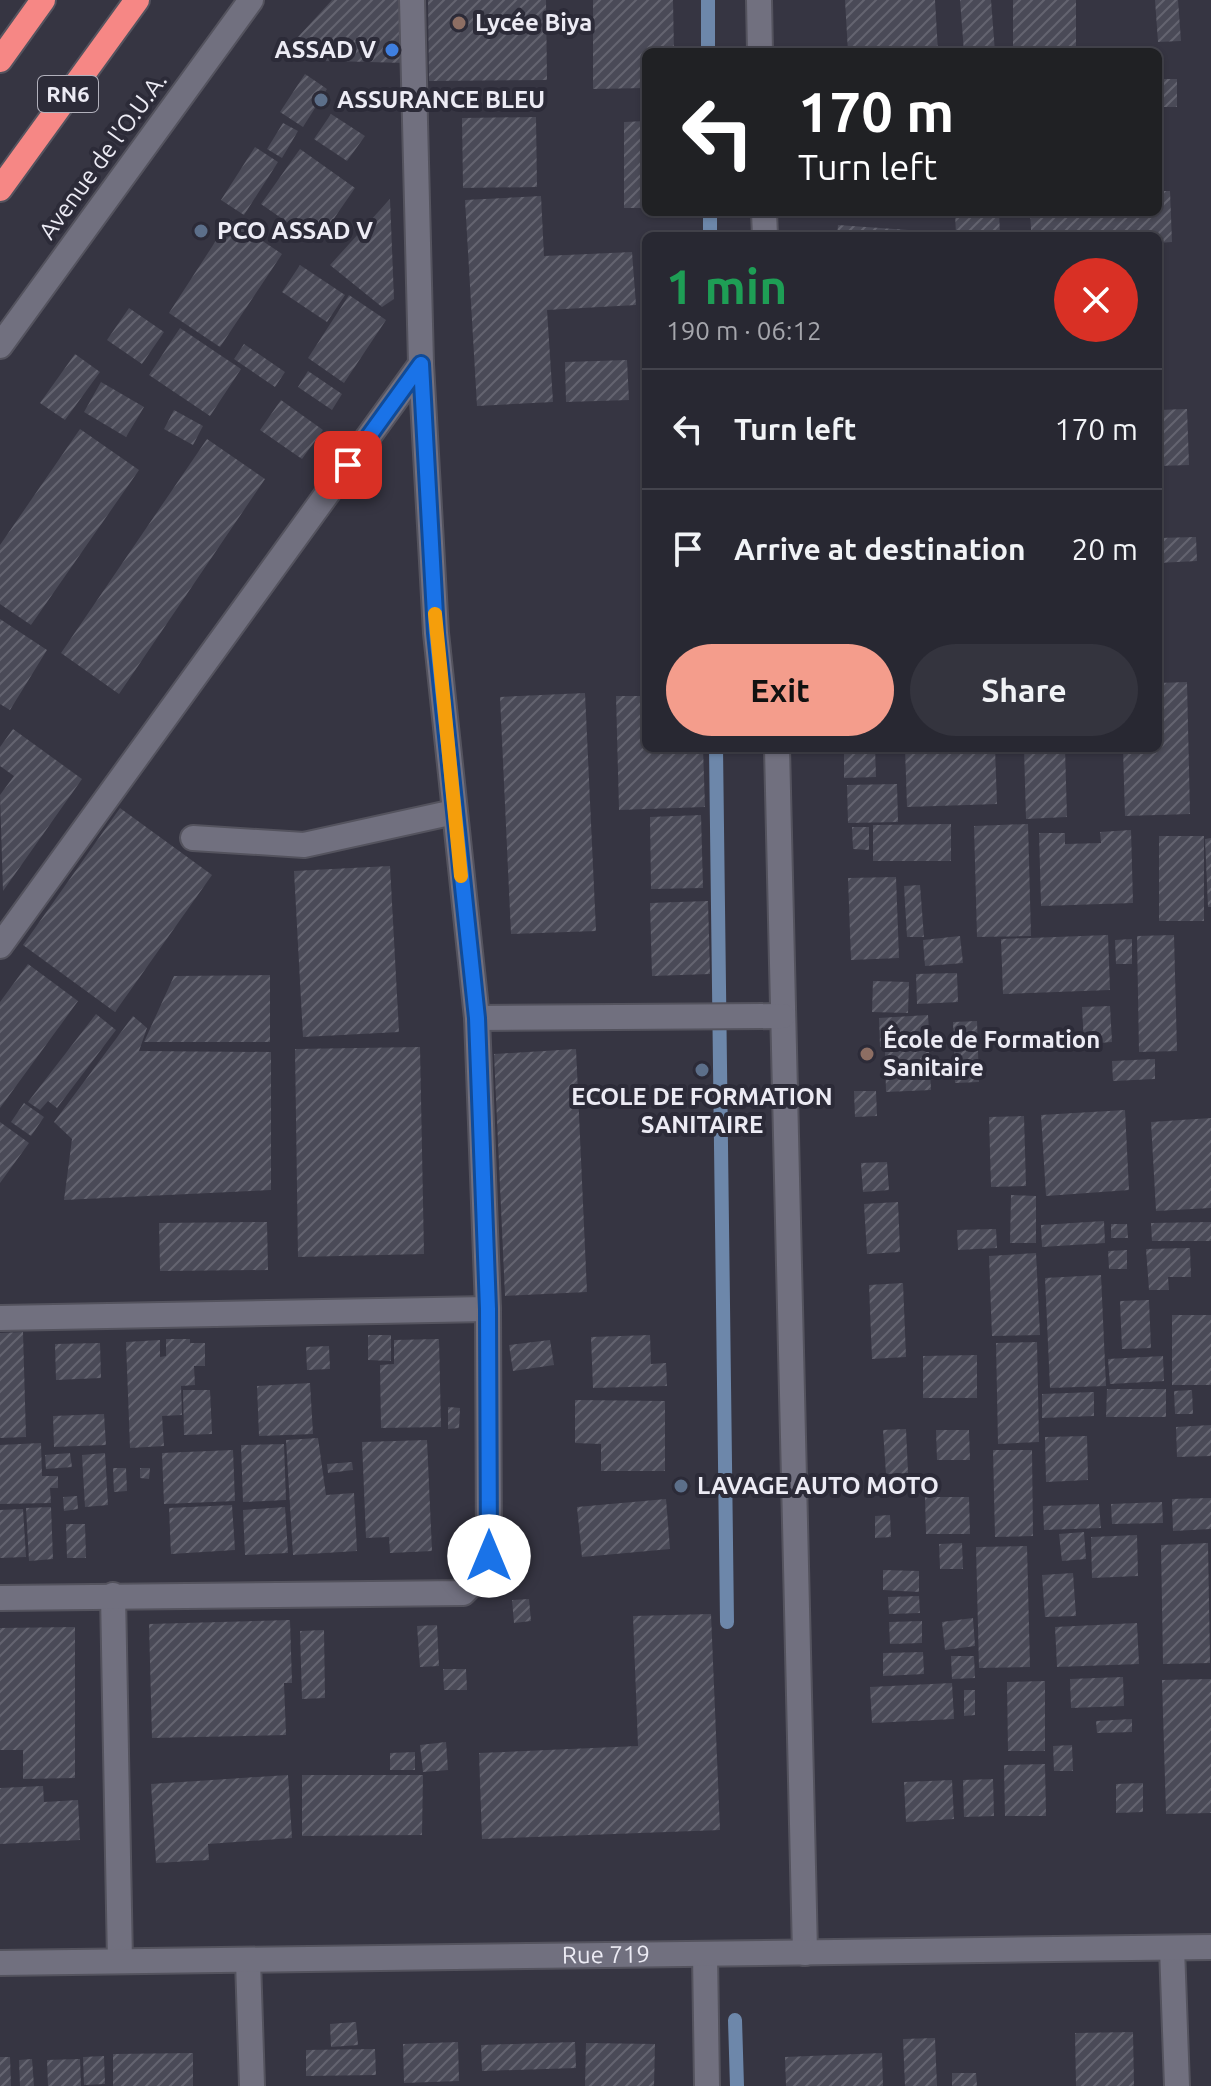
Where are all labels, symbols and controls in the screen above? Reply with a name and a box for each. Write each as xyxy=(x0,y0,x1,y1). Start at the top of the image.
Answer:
place label: Lycée Biya xyxy=(475,9,592,36)
marker: Lycée Biya xyxy=(450,14,468,32)
place label: ASSAD V xyxy=(275,36,376,63)
marker: ASSAD V xyxy=(383,41,401,59)
street label: Avenue de l'O.U.A. xyxy=(33,67,172,244)
road number: RN6 xyxy=(38,76,98,112)
icon: left xyxy=(666,80,770,184)
text: 170 m xyxy=(798,80,954,143)
place label: ASSURANCE BLEU xyxy=(337,86,545,113)
marker: ASSURANCE BLEU xyxy=(312,91,330,109)
text: Turn left xyxy=(798,146,937,187)
place label: PCO ASSAD V xyxy=(217,217,373,244)
marker: PCO ASSAD V xyxy=(192,222,210,240)
button: close xyxy=(1054,258,1138,342)
text: 1 min xyxy=(666,259,787,313)
text: 190 m · 06:12 xyxy=(666,316,822,345)
icon: left xyxy=(666,407,710,451)
text: Turn left xyxy=(734,412,856,446)
text: 170 m xyxy=(1054,412,1138,446)
pin xyxy=(314,431,382,499)
icon: arrive xyxy=(326,443,370,487)
icon: arrive xyxy=(666,527,710,571)
text: Arrive at destination xyxy=(734,532,1026,566)
text: 20 m xyxy=(1071,532,1138,566)
button: Exit xyxy=(666,644,894,736)
button: Share xyxy=(910,644,1138,736)
place label: École de Formation Sanitaire xyxy=(883,1024,1100,1081)
marker: École de Formation Sanitaire xyxy=(858,1045,876,1063)
marker: ECOLE DE FORMATION SANITAIRE xyxy=(693,1061,711,1079)
place label: ECOLE DE FORMATION SANITAIRE xyxy=(571,1083,833,1138)
place label: LAVAGE AUTO MOTO xyxy=(697,1472,939,1499)
marker: LAVAGE AUTO MOTO xyxy=(672,1477,690,1495)
position arrow xyxy=(447,1514,531,1598)
street label: Rue 719 xyxy=(562,1940,650,1969)

